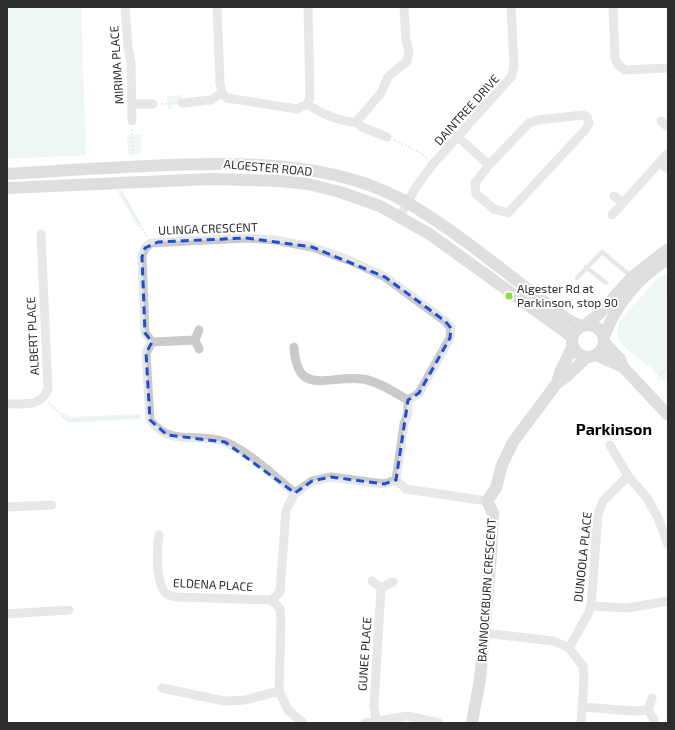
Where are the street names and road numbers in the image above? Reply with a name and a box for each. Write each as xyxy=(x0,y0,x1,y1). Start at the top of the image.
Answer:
street label: MIRIMA PLACE xyxy=(106,25,126,105)
street label: DAINTREE DRIVE xyxy=(431,71,502,147)
street label: ALGESTER ROAD xyxy=(223,156,313,178)
street label: ULINGA CRESCENT xyxy=(158,219,258,237)
street label: ALBERT PLACE xyxy=(23,296,41,376)
street label: DUNOOLA PLACE xyxy=(570,511,594,603)
street label: BANNOCKBURN CRESCENT xyxy=(474,517,498,662)
street label: ELDENA PLACE xyxy=(173,575,254,593)
street label: GUNEE PLACE xyxy=(354,616,374,691)

